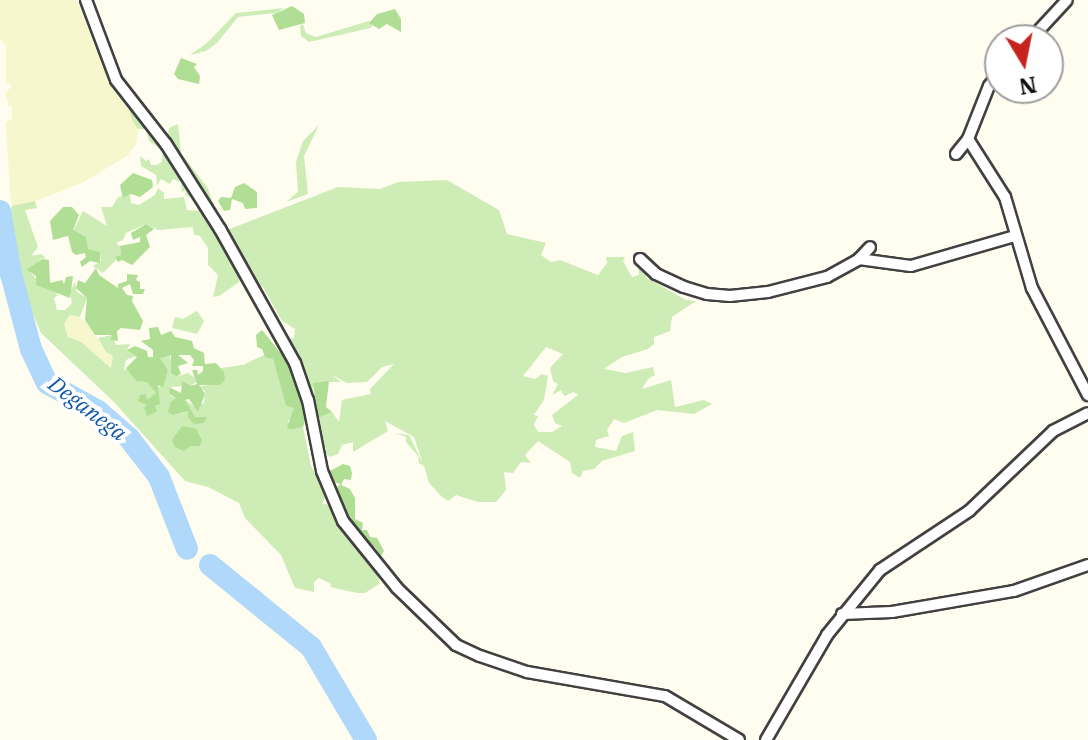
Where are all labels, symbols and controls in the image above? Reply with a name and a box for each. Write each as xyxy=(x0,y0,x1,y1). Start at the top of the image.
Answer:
north arrow xyxy=(984,24,1064,104)
text: N xyxy=(1017,70,1039,102)
water label: Deganega xyxy=(44,370,132,446)

